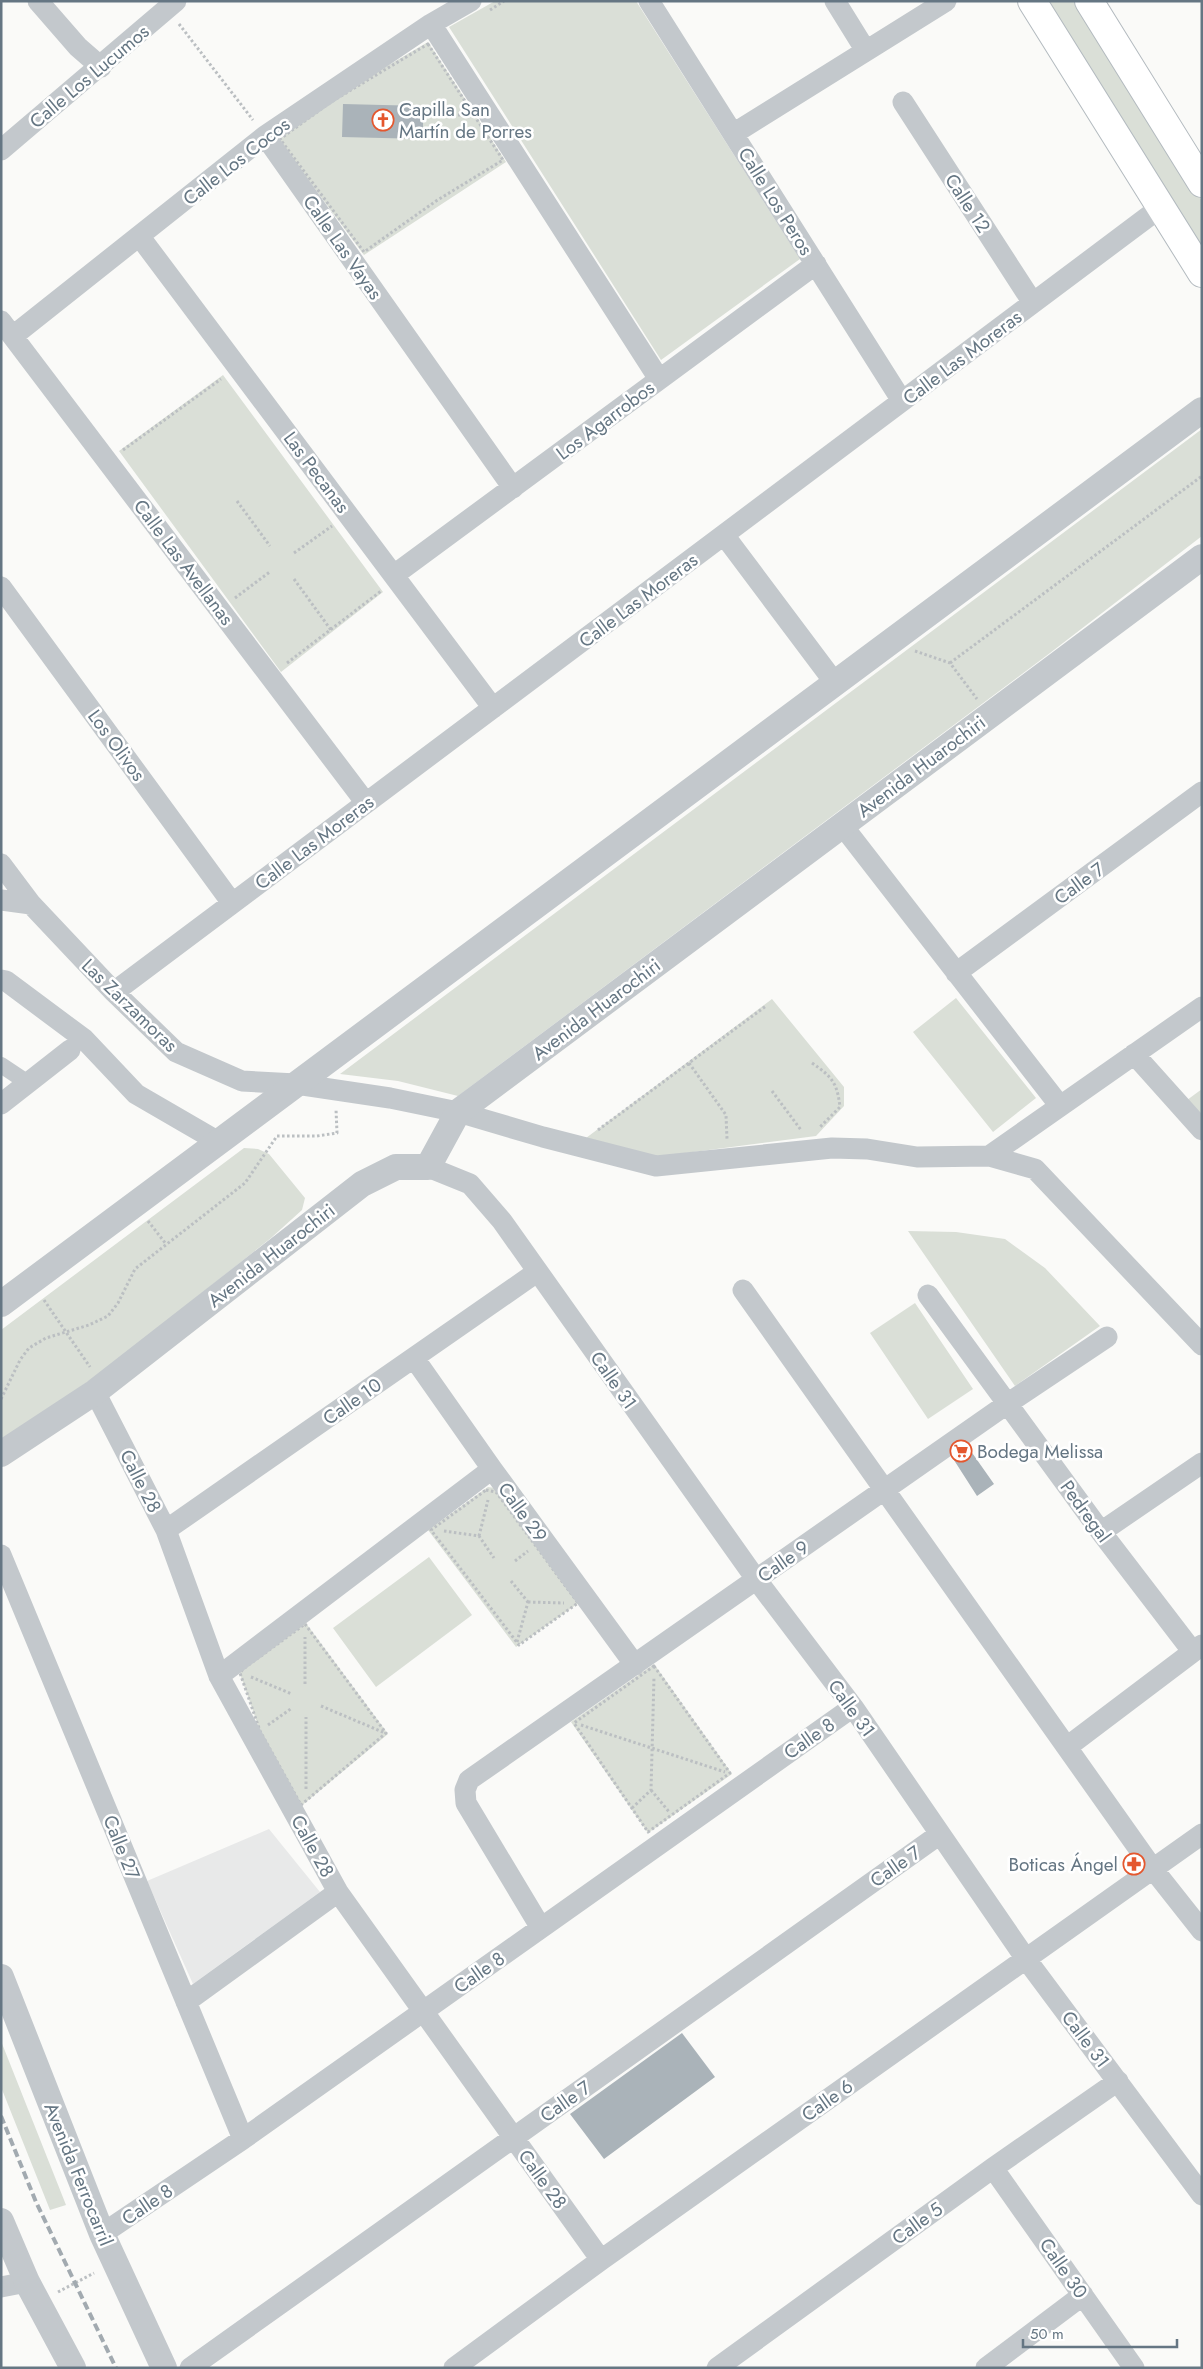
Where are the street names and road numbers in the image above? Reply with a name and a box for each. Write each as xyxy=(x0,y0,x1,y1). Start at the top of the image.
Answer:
street label: Calle Los Lucumos xyxy=(24,18,155,135)
street label: Calle Los Cocos xyxy=(177,111,296,212)
street label: Calle Los Peros xyxy=(732,142,820,261)
street label: Calle 12 xyxy=(938,168,997,238)
street label: Calle Las Vayas xyxy=(296,189,389,305)
street label: Calle Las Moreras xyxy=(897,304,1028,411)
street label: Los Agarrobos xyxy=(551,374,660,466)
street label: Las Pecanas xyxy=(277,426,356,519)
street label: Calle Las Avellanas xyxy=(127,494,240,631)
street label: Calle Las Moreras xyxy=(573,547,704,654)
street label: Los Olivos xyxy=(81,704,152,787)
street label: Avenida Huarochiri xyxy=(851,709,991,824)
street label: Calle Las Moreras xyxy=(249,789,380,896)
street label: Calle 7 xyxy=(1049,856,1110,911)
street label: Avenida Huarochiri xyxy=(526,952,666,1067)
street label: Las Zarzamoras xyxy=(76,953,184,1058)
street label: Avenida Huarochiri xyxy=(202,1197,341,1314)
street label: Calle 31 xyxy=(584,1346,643,1415)
street label: Calle 10 xyxy=(317,1371,387,1431)
street label: Calle 28 xyxy=(113,1445,168,1517)
street label: Pedregal xyxy=(1054,1475,1117,1548)
street label: Calle 29 xyxy=(492,1477,554,1548)
street label: Calle 9 xyxy=(752,1534,815,1589)
street label: Calle 31 xyxy=(821,1674,882,1743)
street label: Calle 8 xyxy=(778,1711,840,1766)
street label: Calle 28 xyxy=(284,1810,341,1882)
street label: Calle 27 xyxy=(96,1811,147,1883)
street label: Calle 7 xyxy=(864,1839,926,1894)
street label: Calle 8 xyxy=(448,1945,510,2000)
street label: Calle 31 xyxy=(1055,2005,1116,2074)
street label: Calle 6 xyxy=(796,2073,859,2128)
street label: Calle 7 xyxy=(534,2074,596,2129)
street label: Avenida Ferrocarril xyxy=(37,2098,120,2250)
street label: Calle 28 xyxy=(512,2144,573,2215)
street label: Calle 8 xyxy=(116,2177,178,2231)
street label: Calle 5 xyxy=(886,2196,948,2251)
street label: Calle 30 xyxy=(1033,2233,1094,2304)

